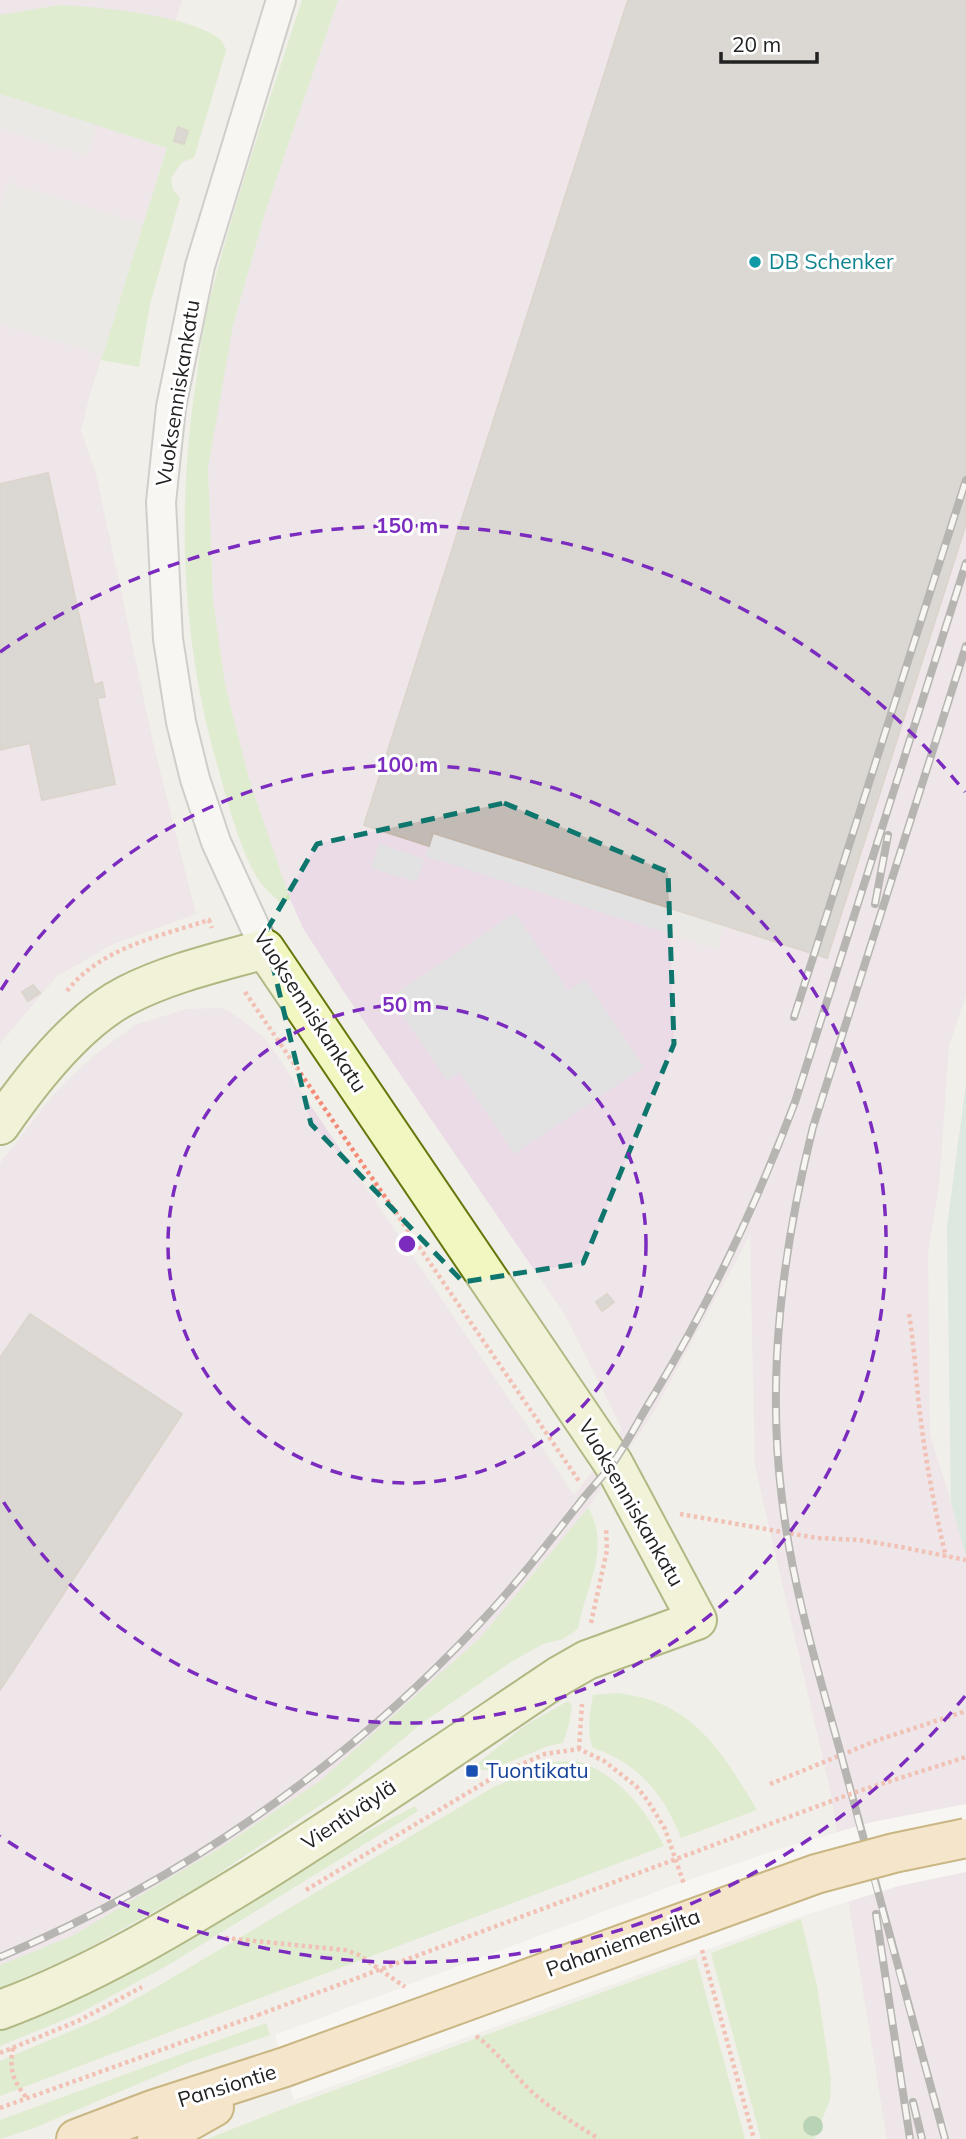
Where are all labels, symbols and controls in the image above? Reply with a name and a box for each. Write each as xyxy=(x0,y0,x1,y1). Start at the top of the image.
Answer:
scale bar xyxy=(721,21,817,65)
text: 20 m xyxy=(732,31,781,57)
place label: DB Schenker xyxy=(769,248,894,274)
marker: DB Schenker xyxy=(747,254,763,270)
street label: Vuoksenniskankatu xyxy=(149,298,205,488)
text: 150 m xyxy=(376,512,438,538)
text: 100 m xyxy=(376,751,438,777)
street label: Vuoksenniskankatu xyxy=(249,924,373,1097)
text: 50 m xyxy=(382,991,432,1017)
centre of rings xyxy=(395,1232,419,1256)
street label: Vuoksenniskankatu xyxy=(573,1414,690,1591)
place label: Tuontikatu xyxy=(486,1757,589,1783)
marker: Tuontikatu xyxy=(464,1763,480,1779)
street label: Vientiväylä xyxy=(296,1773,401,1855)
street label: Pahaniemensilta xyxy=(542,1902,703,1982)
street label: Pansiontie xyxy=(174,2058,279,2112)

